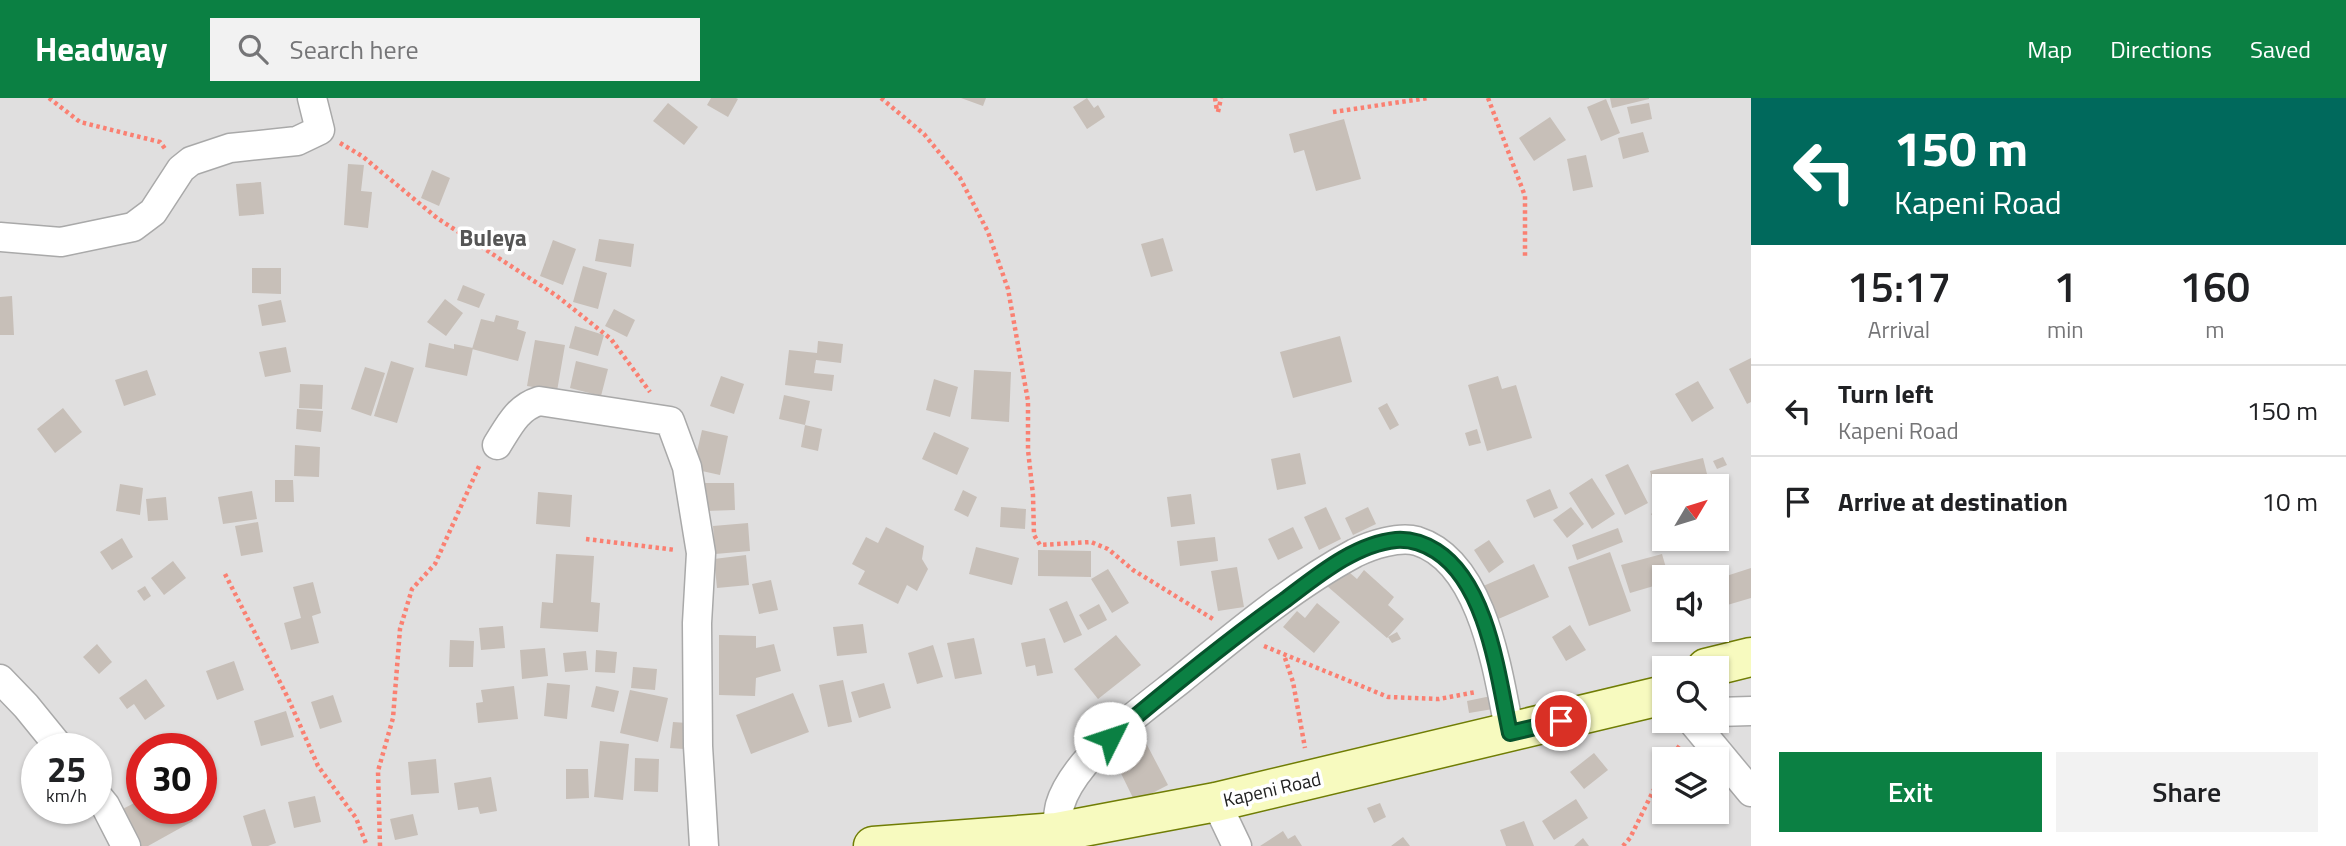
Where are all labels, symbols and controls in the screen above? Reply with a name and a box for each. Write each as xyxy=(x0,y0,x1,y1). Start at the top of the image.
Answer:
search box xyxy=(210,18,700,81)
text: Headway xyxy=(35,24,168,74)
icon: search xyxy=(234,30,272,68)
text: Search here xyxy=(290,30,419,69)
text: Map xyxy=(2027,31,2072,67)
text: Directions xyxy=(2110,31,2212,67)
text: Saved xyxy=(2250,31,2311,67)
text: 150 m xyxy=(1894,110,2028,185)
icon: left xyxy=(1779,126,1870,217)
text: Kapeni Road xyxy=(1894,178,2062,226)
district label: Buleya xyxy=(459,220,527,255)
text: 15:17 xyxy=(1847,254,1951,318)
text: 1 xyxy=(2054,254,2077,318)
text: 160 xyxy=(2180,254,2250,318)
text: Arrival xyxy=(1868,312,1930,347)
text: min xyxy=(2047,312,2084,347)
text: m xyxy=(2205,312,2224,347)
text: Turn left xyxy=(1838,374,1933,413)
text: 150 m xyxy=(2247,391,2318,430)
icon: left xyxy=(1779,392,1817,430)
text: Kapeni Road xyxy=(1838,413,1959,448)
north arrow xyxy=(1652,474,1729,551)
map controls xyxy=(1652,474,1729,824)
text: Arrive at destination xyxy=(1838,482,2068,521)
text: 10 m xyxy=(2261,482,2318,521)
icon: arrive xyxy=(1779,483,1817,521)
button: sound xyxy=(1652,565,1729,642)
button: search xyxy=(1652,656,1729,733)
pin xyxy=(1531,691,1591,751)
position arrow xyxy=(1073,701,1147,775)
icon: arrive xyxy=(1542,702,1580,740)
speed limit sign: 30 xyxy=(126,733,217,824)
text: 25 xyxy=(47,742,86,796)
button: layers xyxy=(1652,747,1729,824)
button: Exit xyxy=(1779,752,2042,832)
button: Share xyxy=(2056,752,2318,832)
street label: Kapeni Road xyxy=(1220,763,1324,814)
text: km/h xyxy=(46,782,87,809)

